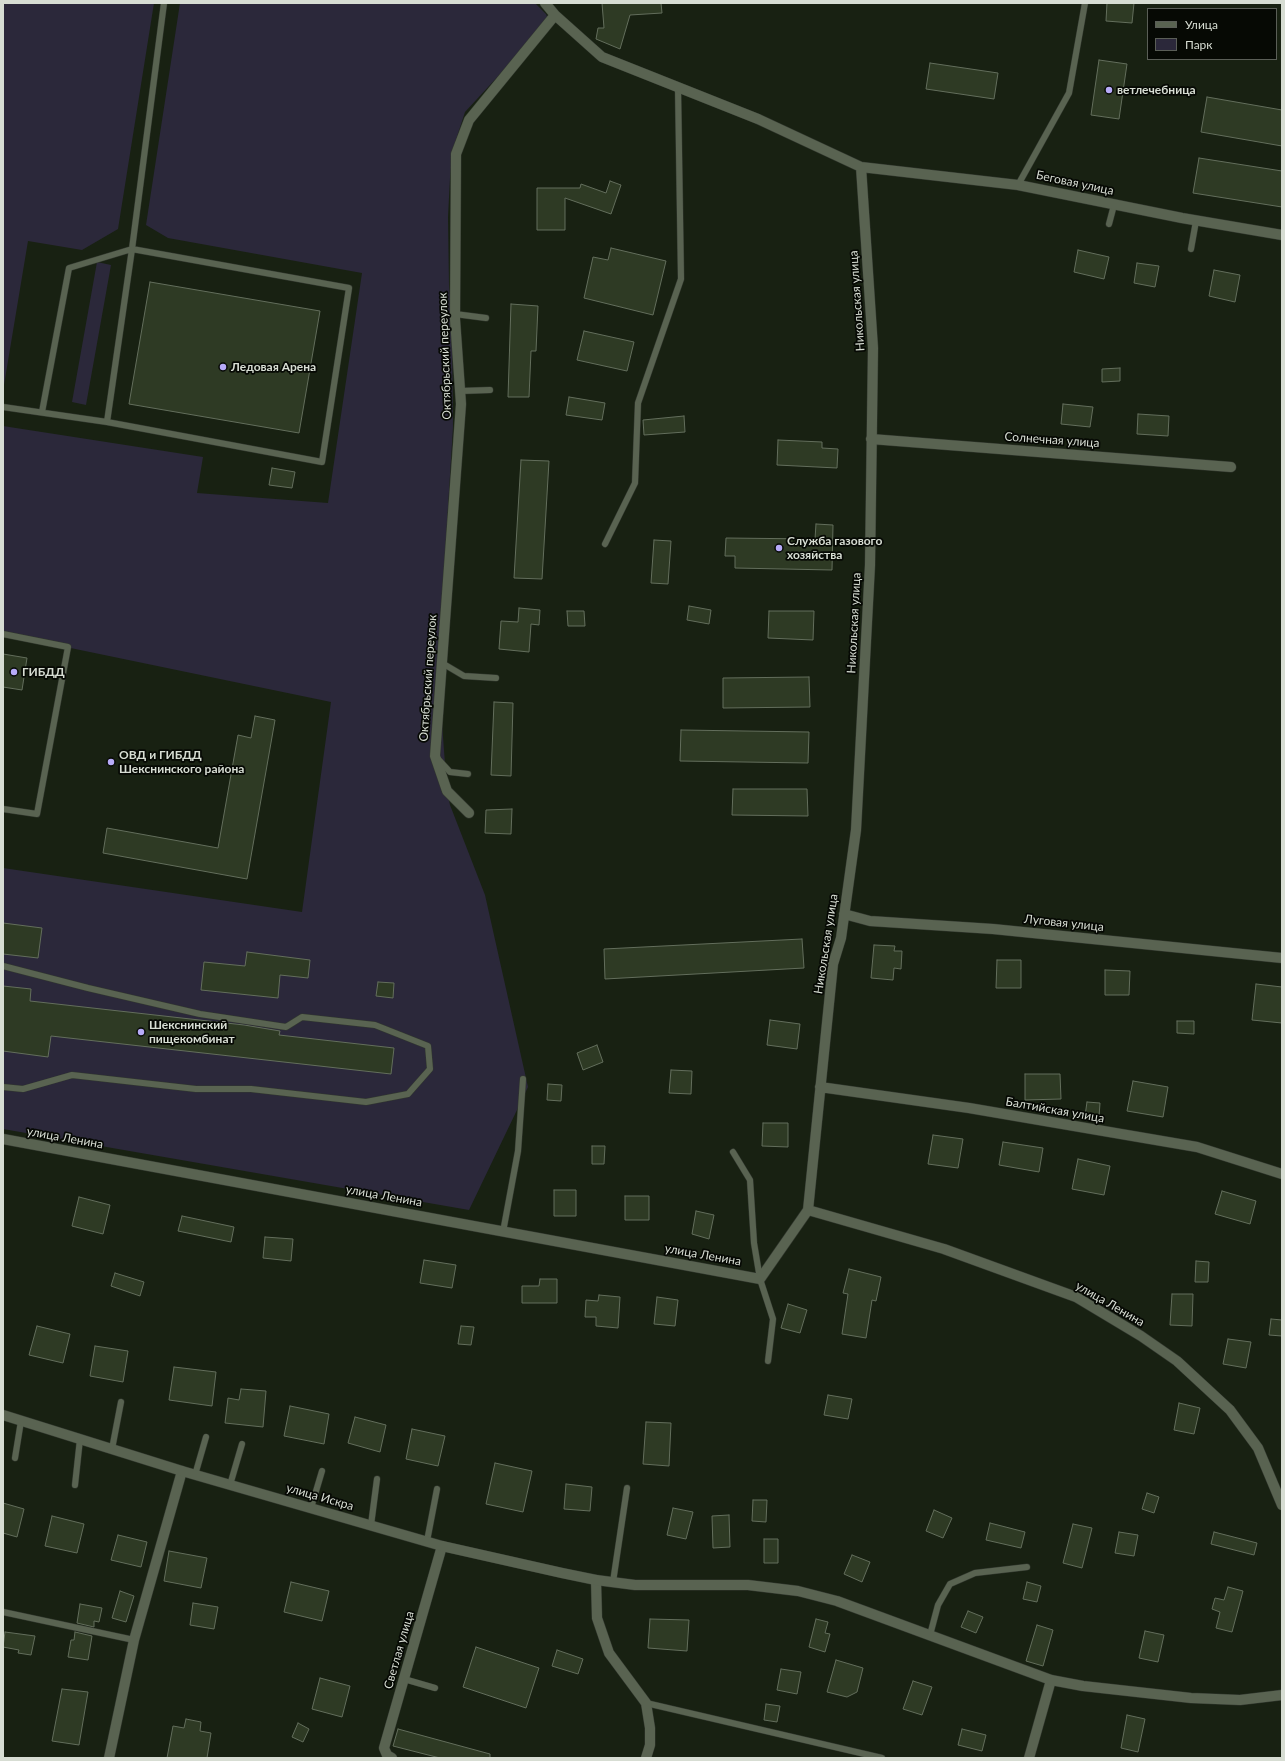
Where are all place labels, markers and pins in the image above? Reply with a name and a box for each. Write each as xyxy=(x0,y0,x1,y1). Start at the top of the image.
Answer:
place label: ветлечебница xyxy=(1117,83,1196,97)
marker: ветлечебница xyxy=(1104,85,1114,95)
place label: Ледовая Арена xyxy=(231,360,316,374)
marker: Ледовая Арена xyxy=(218,362,228,372)
place label: Служба газового хозяйства xyxy=(787,534,882,562)
marker: Служба газового хозяйства xyxy=(774,543,784,553)
place label: ГИБДД xyxy=(22,665,65,679)
marker: ГИБДД xyxy=(9,667,19,677)
place label: ОВД и ГИБДД Шекснинского района xyxy=(119,748,244,776)
marker: ОВД и ГИБДД Шекснинского района xyxy=(106,757,116,767)
place label: Шекснинский пищекомбинат xyxy=(149,1018,235,1046)
marker: Шекснинский пищекомбинат xyxy=(136,1027,146,1037)

